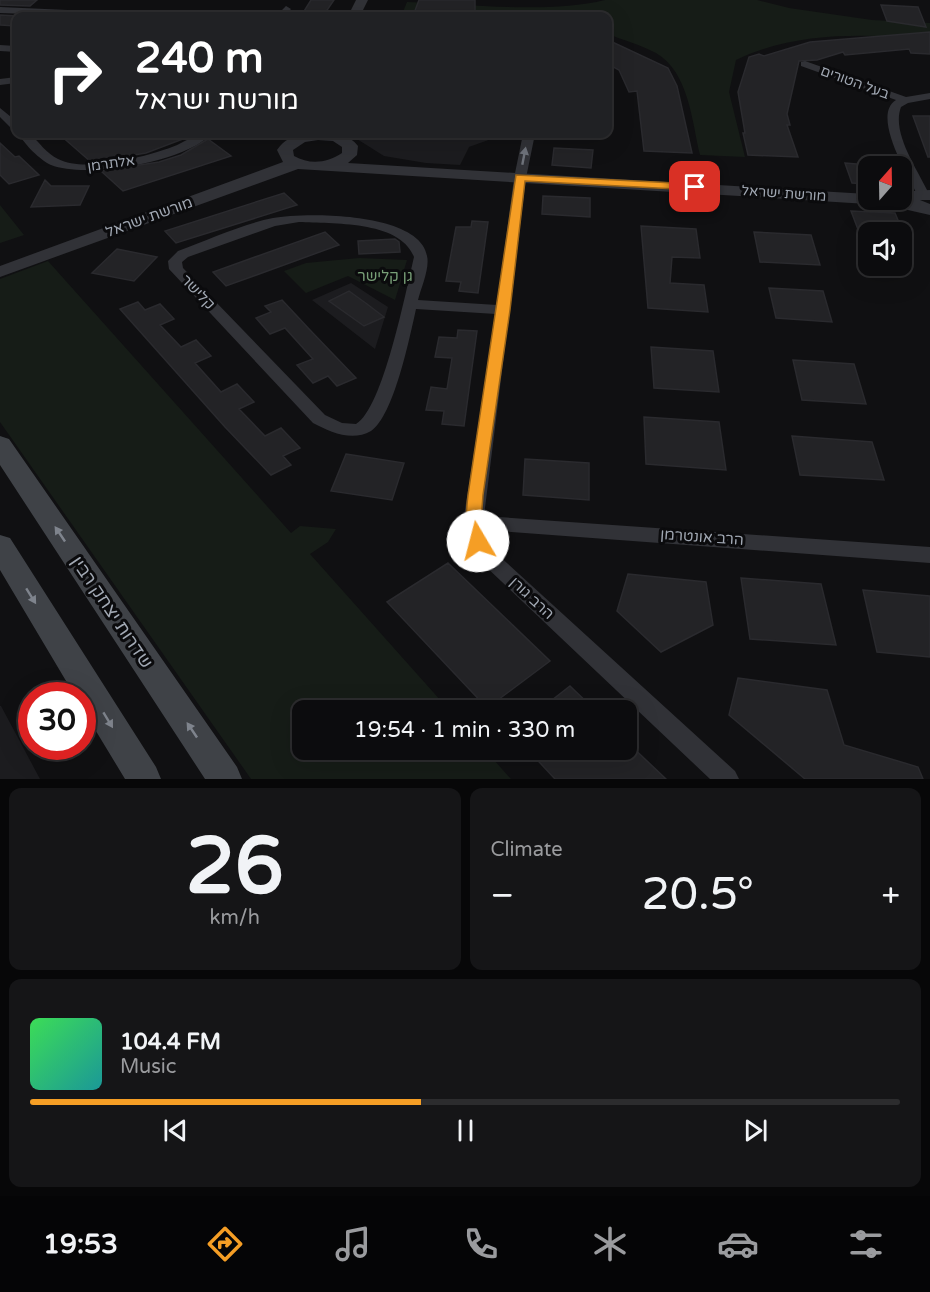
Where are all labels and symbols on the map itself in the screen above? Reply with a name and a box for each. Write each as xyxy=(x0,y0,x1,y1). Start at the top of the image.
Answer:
street label: בעל הטורים xyxy=(818,62,892,103)
one-way arrow xyxy=(520,146,529,165)
street label: אלתרמן xyxy=(86,152,136,175)
north arrow xyxy=(858,156,912,210)
pin xyxy=(669,161,720,212)
street label: מורשת ישראל xyxy=(741,182,827,205)
street label: מורשת ישראל xyxy=(103,193,195,241)
park label: גן קלישר xyxy=(357,267,413,285)
street label: קלישר xyxy=(177,271,219,313)
position arrow xyxy=(446,509,510,573)
street label: הרב אונטרמן xyxy=(660,525,744,549)
one-way arrow xyxy=(55,526,66,542)
street label: שדרות יצחק רבין xyxy=(66,552,158,672)
street label: הרב גורן xyxy=(506,573,558,623)
one-way arrow xyxy=(26,588,37,604)
speed limit sign: 30 xyxy=(18,682,96,760)
one-way arrow xyxy=(102,712,113,728)
one-way arrow xyxy=(186,723,198,739)

